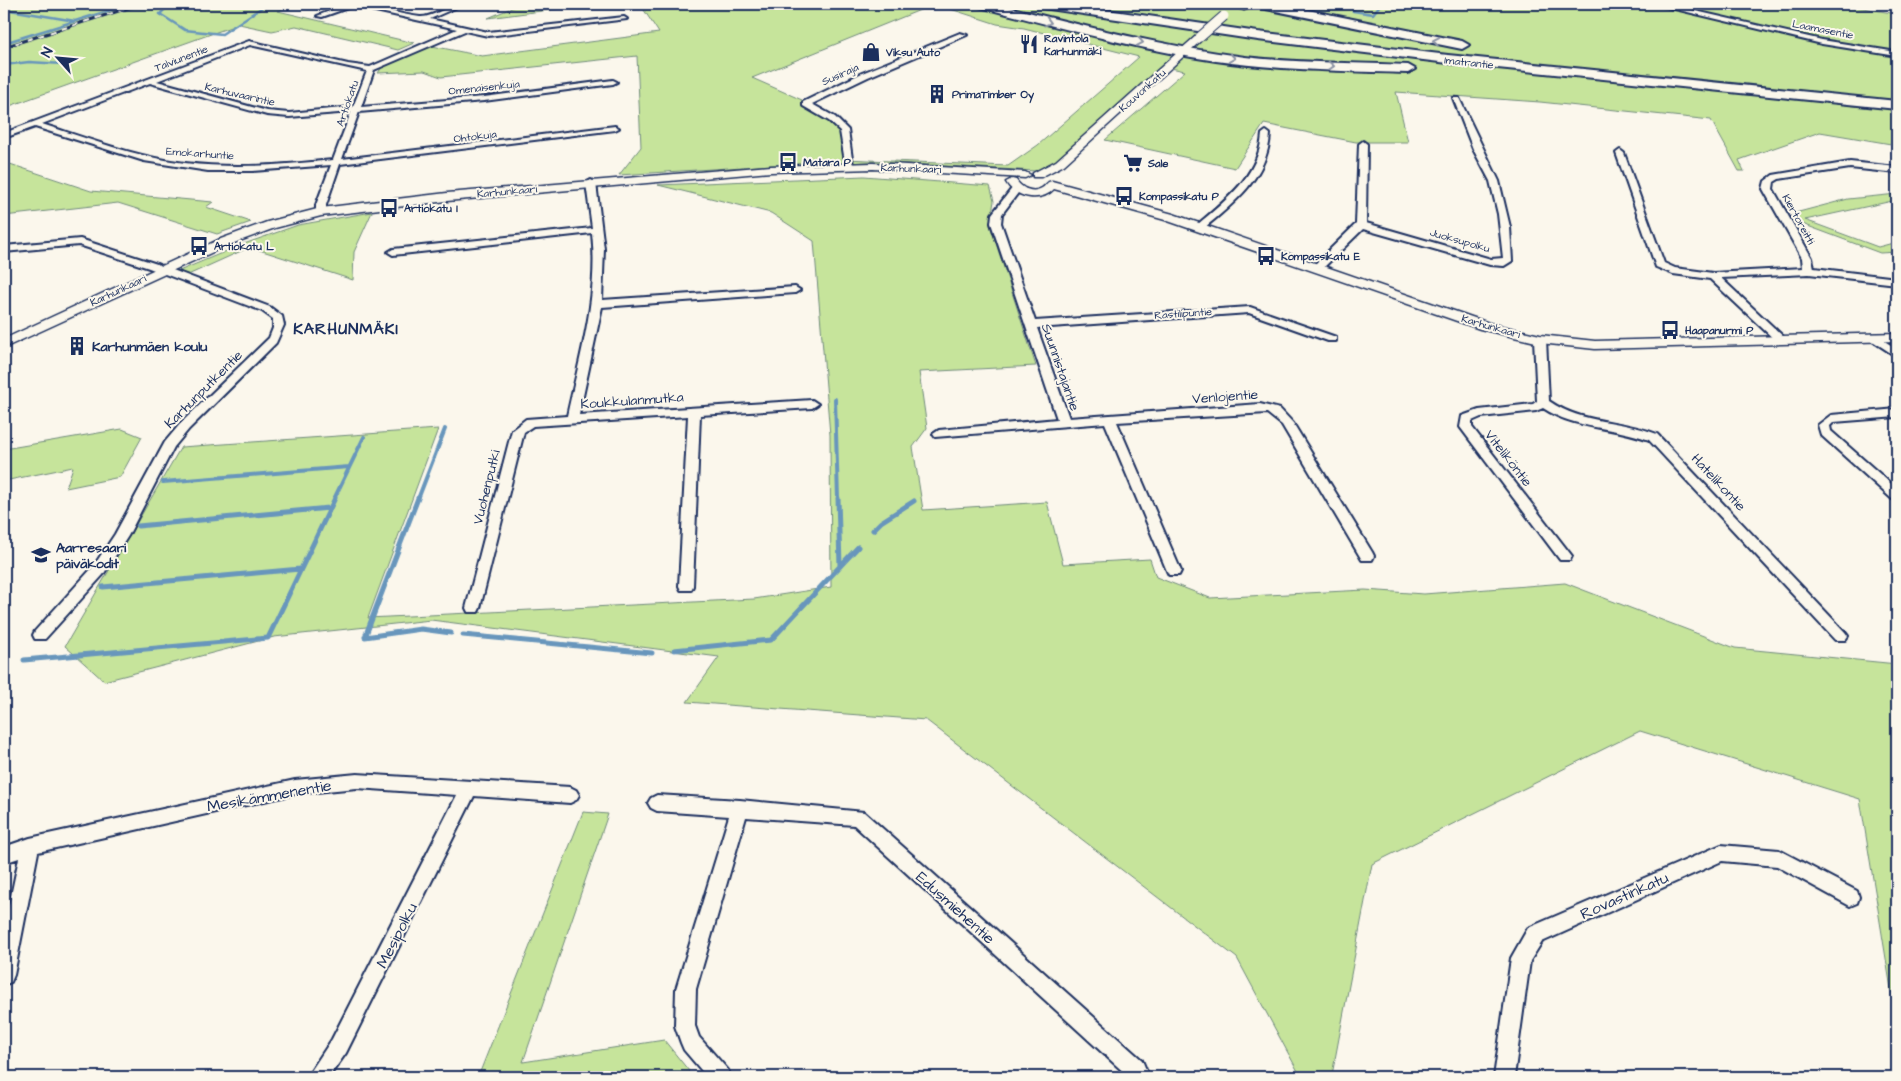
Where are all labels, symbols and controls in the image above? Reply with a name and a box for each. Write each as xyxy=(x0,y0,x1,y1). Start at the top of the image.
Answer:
one-way arrow xyxy=(1044,16,1052,26)
street label: Laamasentie xyxy=(1791,16,1855,43)
place label: Ravintola Karhunmäki xyxy=(1044,31,1102,59)
north arrow xyxy=(32,32,82,82)
restaurant icon: Ravintola Karhunmäki xyxy=(1018,33,1040,55)
one-way arrow xyxy=(1432,36,1441,46)
one-way arrow xyxy=(1136,37,1144,47)
street label: Talviunentie xyxy=(152,41,210,76)
shop icon: Viksu Auto xyxy=(860,41,882,63)
text: N xyxy=(36,44,58,61)
place label: Viksu Auto xyxy=(885,45,941,60)
street label: Imatrantie xyxy=(1444,52,1494,73)
one-way arrow xyxy=(1228,53,1237,63)
street label: Susiraja xyxy=(819,59,861,89)
one-way arrow xyxy=(1327,61,1335,72)
street label: Kouvonkatu xyxy=(1116,65,1169,115)
street label: Omenaisenkuja xyxy=(448,76,521,99)
street label: Artiokatu xyxy=(333,78,362,128)
street label: Karhuvaarintie xyxy=(203,79,276,110)
building icon: PrimaTimber Oy xyxy=(926,83,948,105)
place label: PrimaTimber Oy xyxy=(952,87,1035,104)
street label: Ohtokuja xyxy=(453,126,498,147)
street label: Emokarhuntie xyxy=(165,144,235,163)
bus stop icon: Matara P xyxy=(777,151,799,173)
supermarket icon: Sale xyxy=(1122,152,1144,174)
place label: Matara P xyxy=(803,155,852,170)
place label: Sale xyxy=(1147,156,1168,171)
street label: Karhunkaari xyxy=(880,160,942,177)
street label: Karhunkaari xyxy=(476,181,538,202)
bus stop icon: Kompassikatu P xyxy=(1113,185,1135,207)
place label: Kompassikatu P xyxy=(1139,189,1220,205)
street label: Kiertoreitti xyxy=(1779,191,1819,247)
bus stop icon: Artiokatu I xyxy=(378,197,400,219)
place label: Artiokatu I xyxy=(404,201,458,216)
street label: Juoksupolku xyxy=(1428,225,1492,256)
bus stop icon: Artiokatu L xyxy=(188,235,210,257)
place label: Artiokatu L xyxy=(214,239,274,254)
bus stop icon: Kompassikatu E xyxy=(1255,245,1277,267)
place label: Kompassikatu E xyxy=(1281,249,1361,265)
street label: Karhunkaari xyxy=(88,271,149,310)
street label: Rastilipuntie xyxy=(1154,304,1212,323)
street label: Karhunkaari xyxy=(1460,311,1522,342)
district label: KARHUNMÄKI xyxy=(293,318,399,340)
bus stop icon: Haapanurmi P xyxy=(1659,319,1681,341)
street label: Suunnistajantie xyxy=(1036,321,1084,414)
place label: Haapanurmi P xyxy=(1684,323,1754,339)
building icon: Karhunmäen koulu xyxy=(66,335,88,357)
place label: Karhunmäen koulu xyxy=(92,337,207,357)
street label: Karhunputkentie xyxy=(160,346,248,433)
street label: Venlojentie xyxy=(1192,385,1259,409)
street label: Koukkulanmutka xyxy=(580,387,684,415)
street label: Viteliköntie xyxy=(1480,426,1537,492)
street label: Vuohenputki xyxy=(468,448,506,527)
street label: Hatelikontie xyxy=(1686,450,1750,516)
place label: Aarresaari päiväkodit xyxy=(56,538,127,574)
school or university icon: Aarresaari päiväkodit xyxy=(30,544,52,566)
street label: Mesikämmenentie xyxy=(205,774,334,818)
street label: Edusmiehentie xyxy=(911,866,1000,949)
street label: Rovastinkatu xyxy=(1577,867,1672,925)
street label: Mesipolku xyxy=(371,899,423,972)

